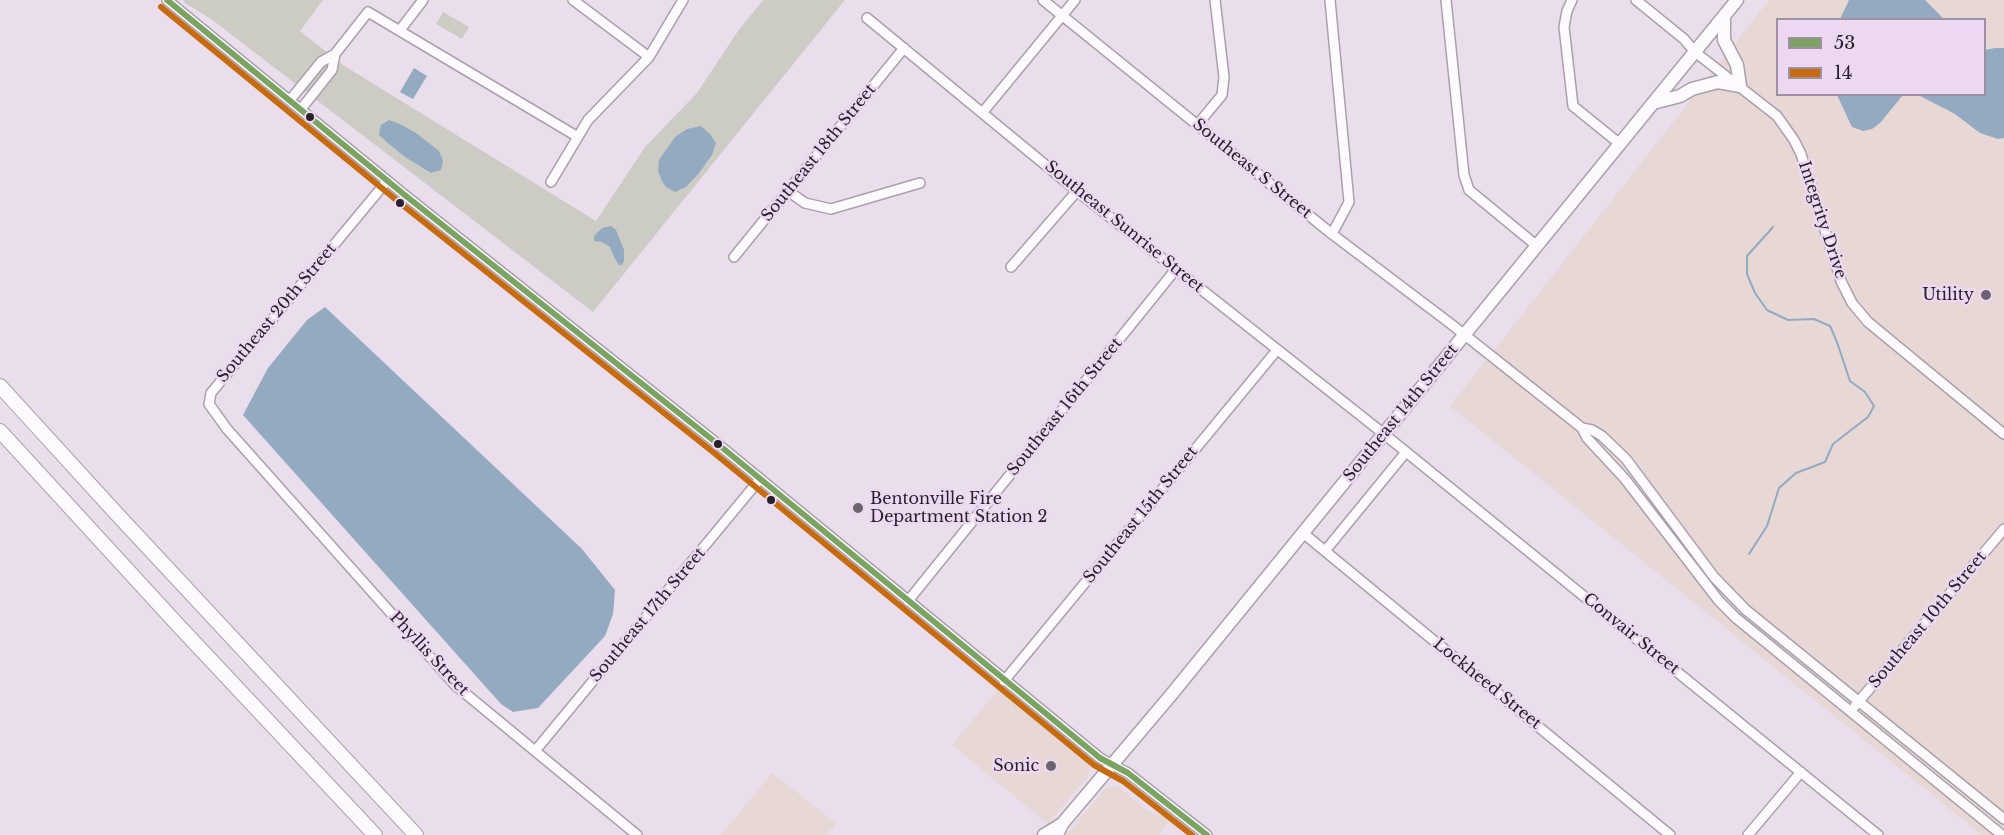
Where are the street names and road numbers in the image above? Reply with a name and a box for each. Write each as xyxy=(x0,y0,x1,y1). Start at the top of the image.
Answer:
street label: Southeast 18th Street xyxy=(758,80,880,226)
street label: Southeast S Street xyxy=(1189,115,1315,223)
street label: Southeast Sunrise Street xyxy=(1041,157,1207,297)
street label: Integrity Drive xyxy=(1794,159,1850,281)
street label: Southeast 20th Street xyxy=(213,240,341,386)
street label: Southeast 16th Street xyxy=(1004,334,1126,480)
street label: Southeast 14th Street xyxy=(1340,341,1462,485)
street label: Southeast 15th Street xyxy=(1080,443,1202,587)
street label: Southeast 17th Street xyxy=(586,544,710,686)
street label: Southeast 10th Street xyxy=(1865,548,1991,692)
street label: Convair Street xyxy=(1579,589,1683,679)
street label: Phyllis Street xyxy=(385,608,473,700)
street label: Lockheed Street xyxy=(1429,635,1545,733)

